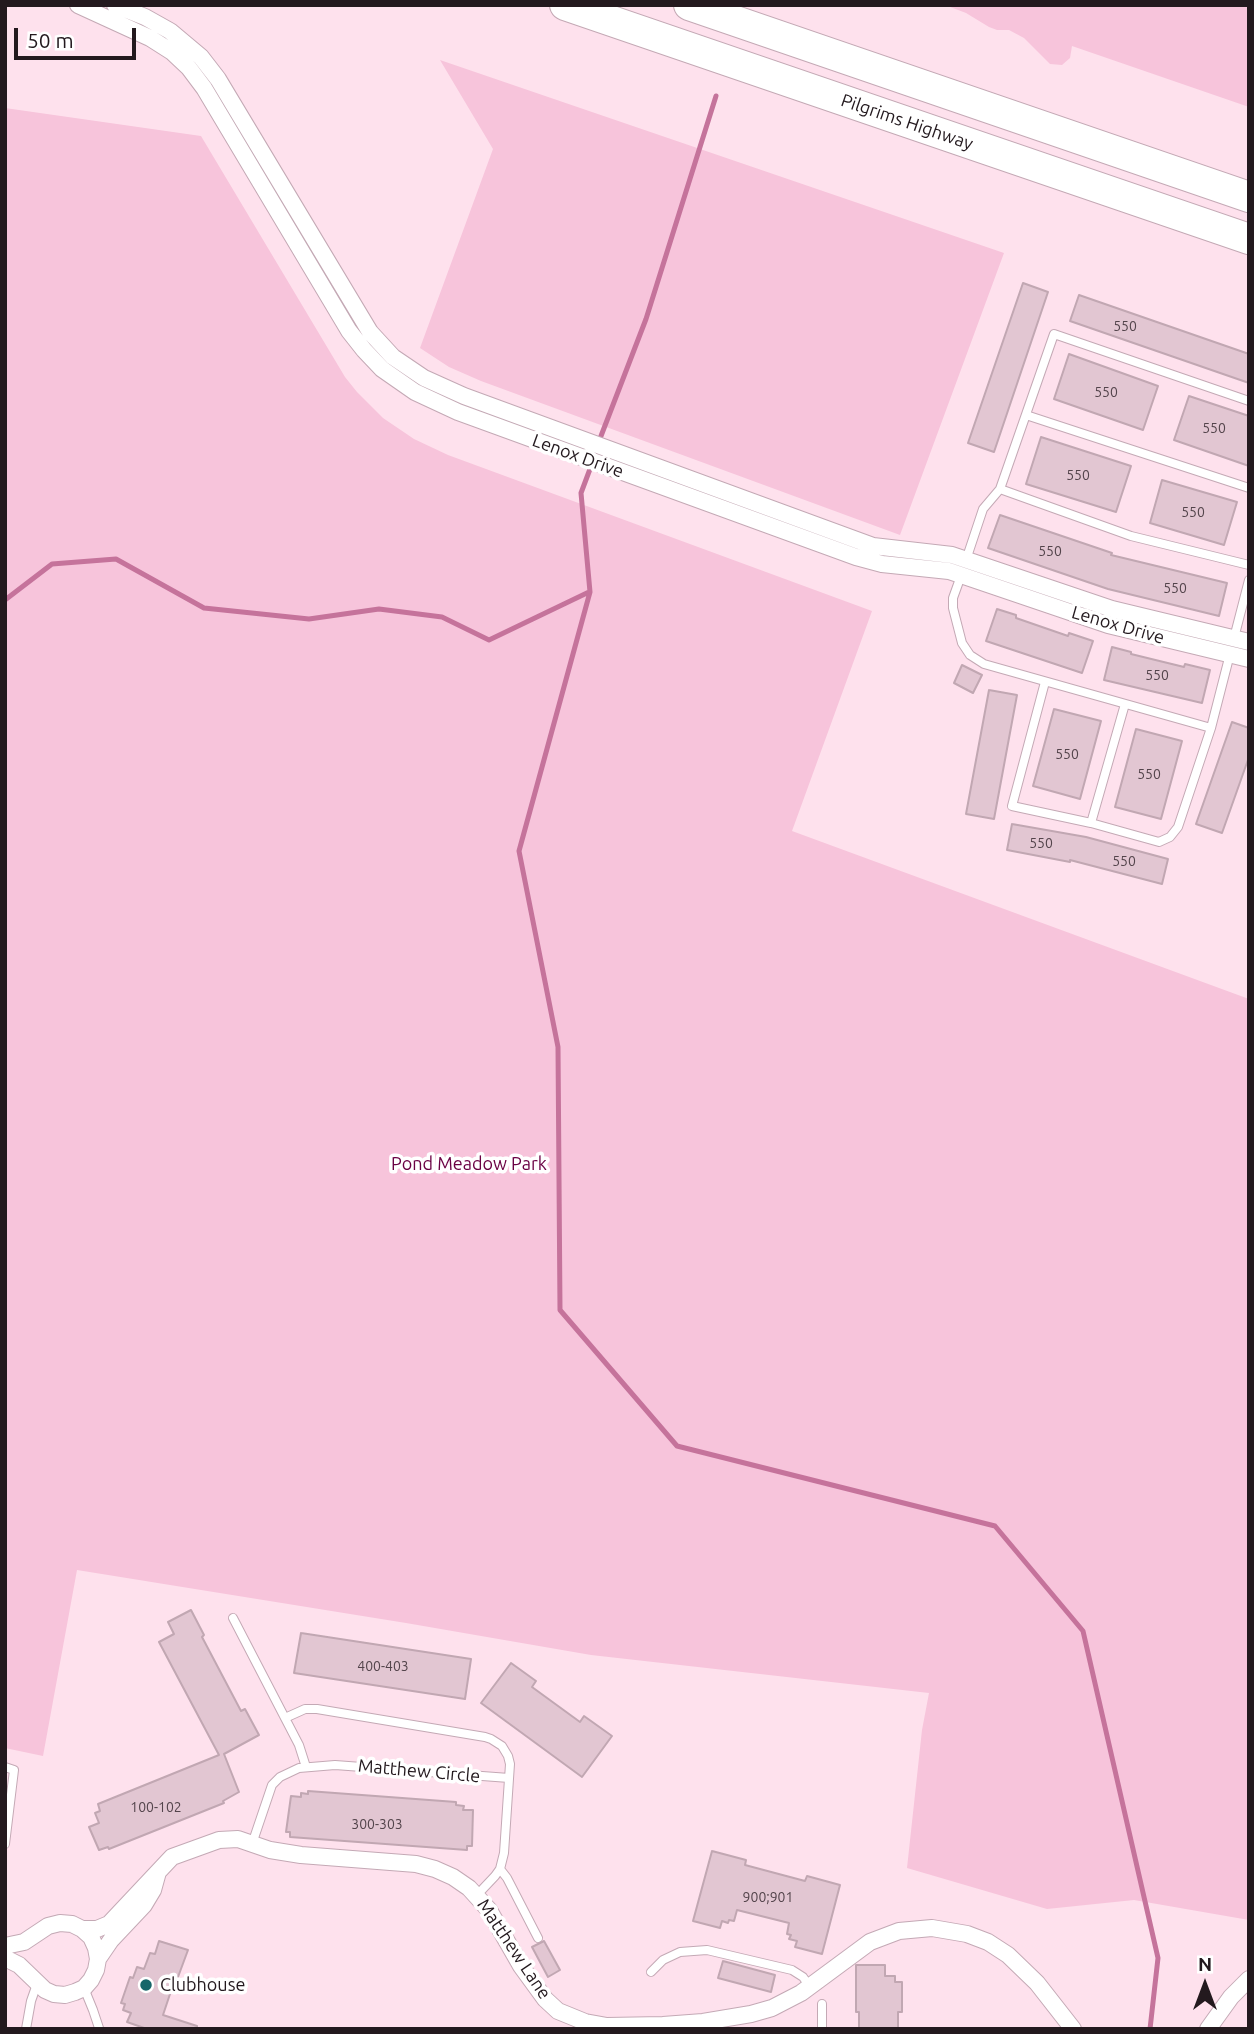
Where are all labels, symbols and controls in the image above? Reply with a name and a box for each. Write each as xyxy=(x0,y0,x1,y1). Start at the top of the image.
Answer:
scale bar xyxy=(18,14,140,58)
text: 50 m xyxy=(27,28,74,52)
street label: Pilgrims Highway xyxy=(838,89,976,155)
house number: 550 xyxy=(1113,318,1137,334)
house number: 550 xyxy=(1094,384,1118,400)
house number: 550 xyxy=(1202,420,1226,436)
street label: Lenox Drive xyxy=(529,430,627,482)
house number: 550 xyxy=(1066,467,1090,483)
house number: 550 xyxy=(1181,504,1205,520)
house number: 550 xyxy=(1038,543,1062,559)
house number: 550 xyxy=(1163,580,1187,596)
street label: Lenox Drive xyxy=(1069,601,1167,649)
house number: 550 xyxy=(1145,667,1169,683)
house number: 550 xyxy=(1055,746,1079,762)
house number: 550 xyxy=(1137,766,1161,782)
house number: 550 xyxy=(1029,835,1053,851)
house number: 550 xyxy=(1112,853,1136,869)
park label: Pond Meadow Park xyxy=(391,1153,547,1175)
house number: 400-403 xyxy=(357,1658,409,1674)
street label: Matthew Circle xyxy=(357,1755,481,1787)
house number: 100-102 xyxy=(130,1799,182,1815)
house number: 300-303 xyxy=(351,1816,403,1832)
house number: 900;901 xyxy=(743,1889,793,1905)
street label: Matthew Lane xyxy=(473,1895,555,2003)
north arrow xyxy=(1170,1950,1240,2020)
text: N xyxy=(1198,1953,1212,1975)
place label: Clubhouse xyxy=(160,1974,245,1996)
marker: Clubhouse xyxy=(138,1977,154,1993)

